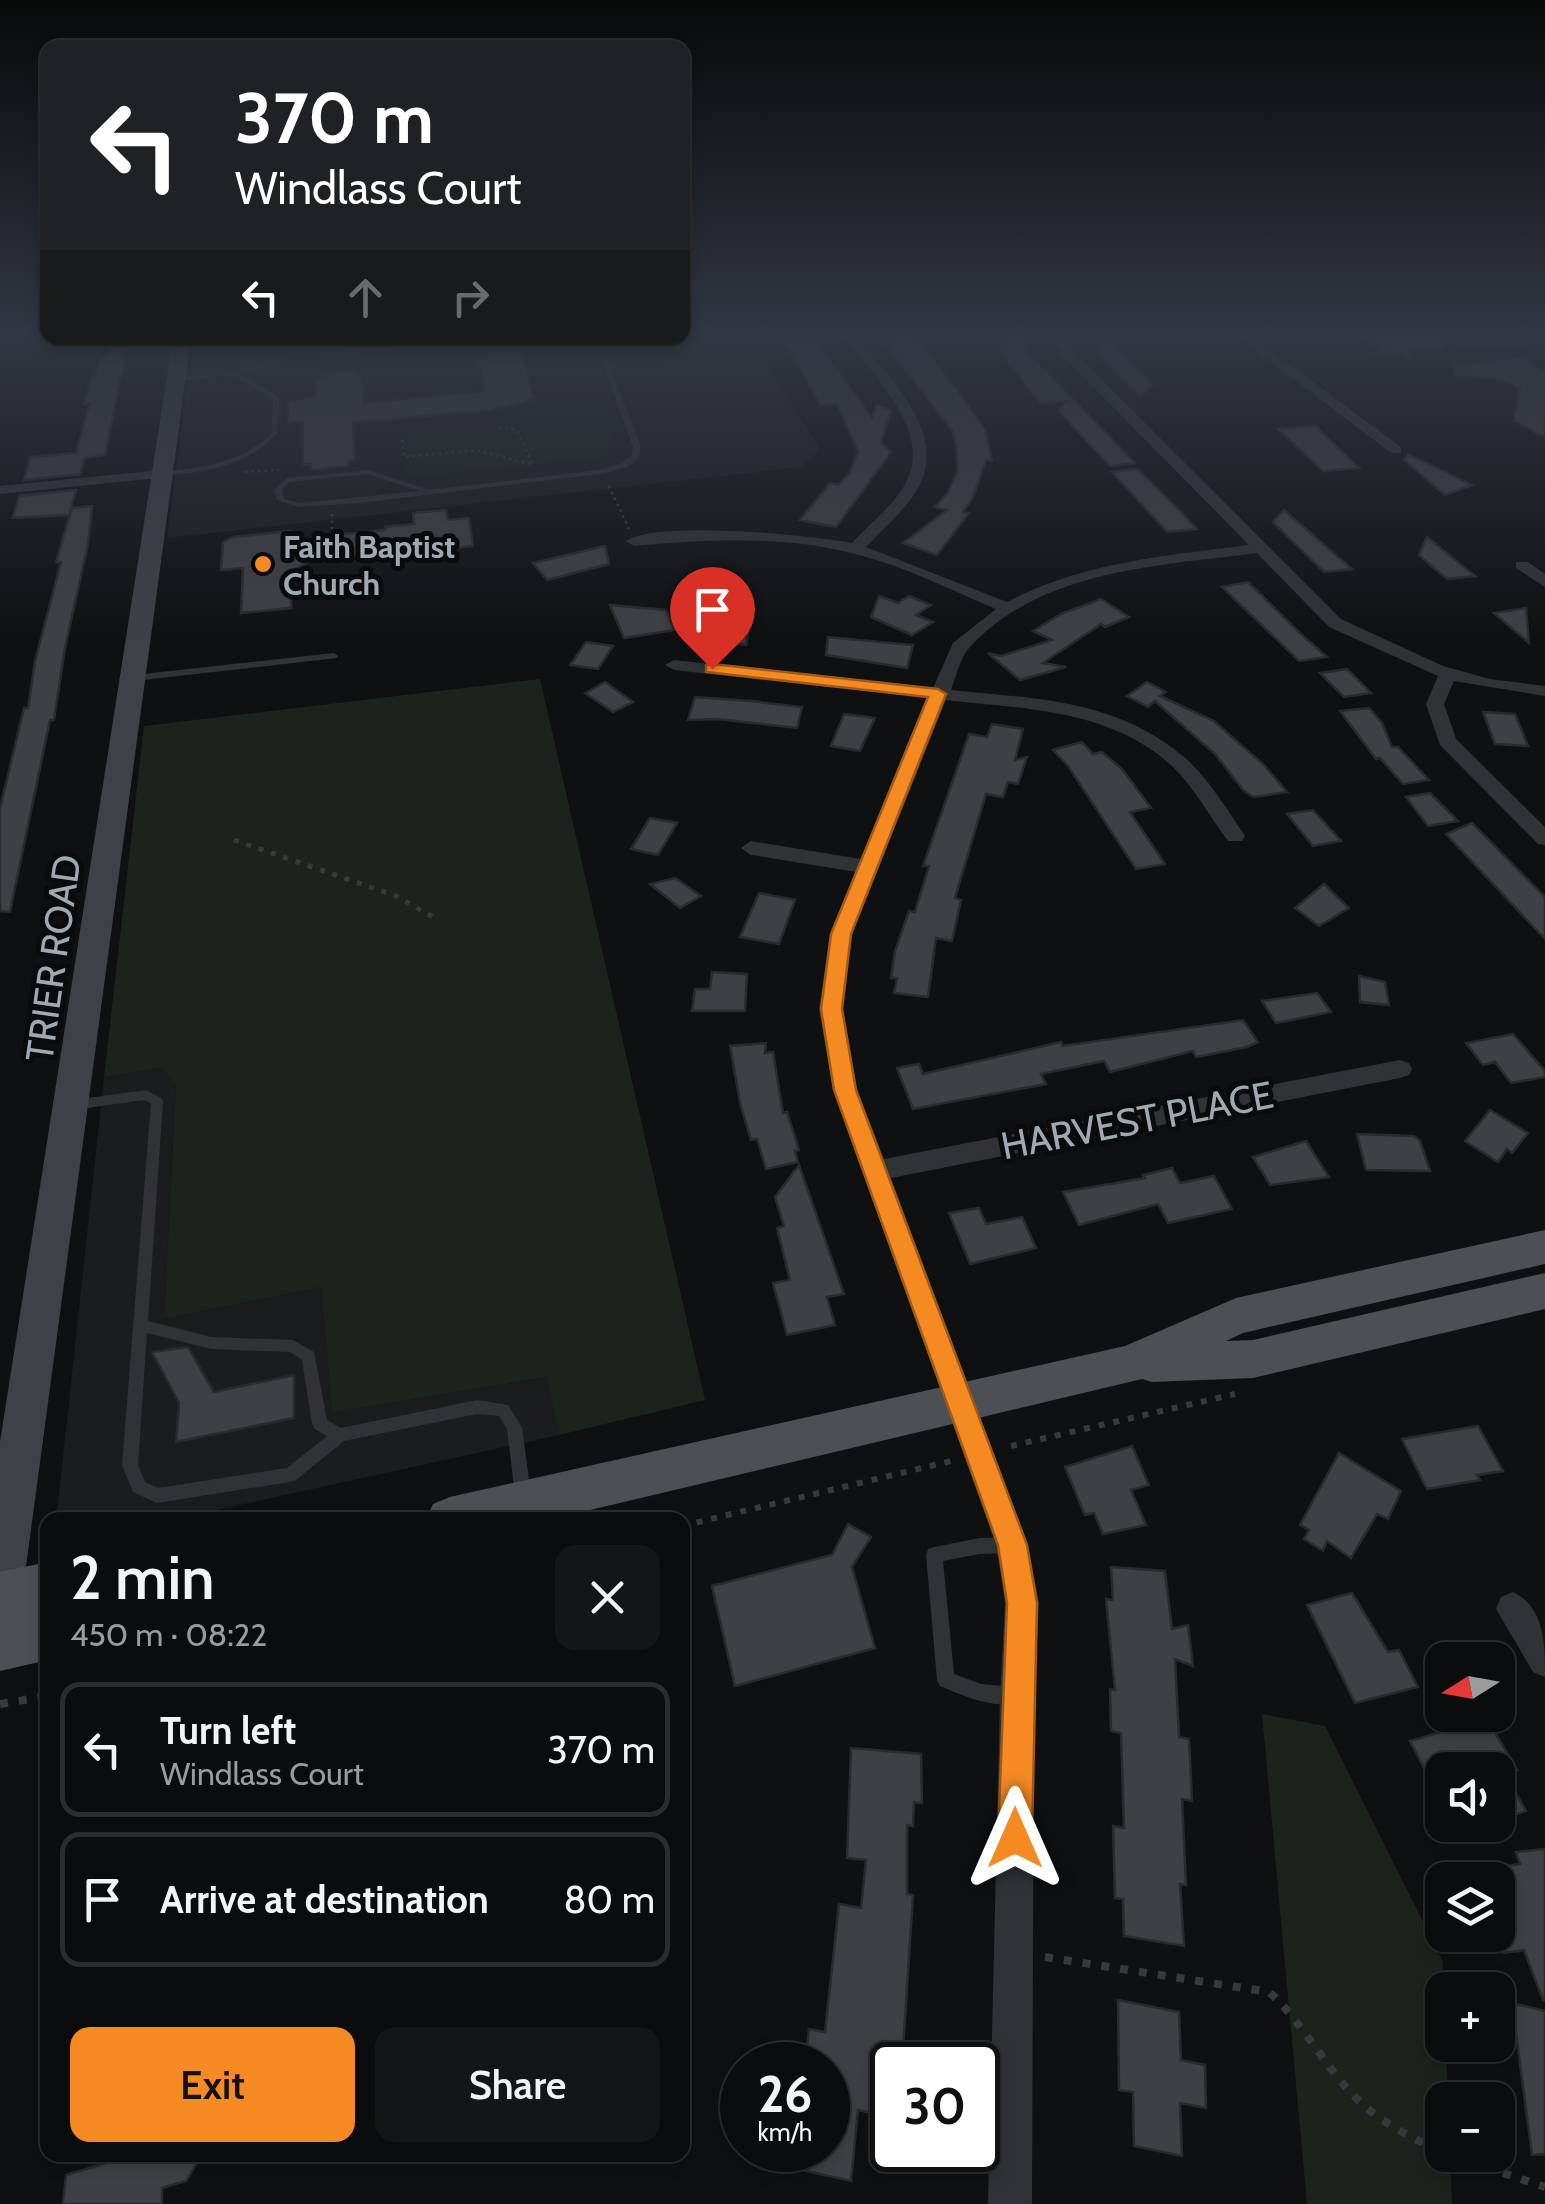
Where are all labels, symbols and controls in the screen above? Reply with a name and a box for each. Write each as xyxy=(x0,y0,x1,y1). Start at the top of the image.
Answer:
text: 370 m xyxy=(235,75,434,161)
icon: left xyxy=(70,80,200,210)
text: Windlass Court xyxy=(235,161,521,215)
icon: left xyxy=(233,270,288,325)
icon: ahead xyxy=(338,270,393,325)
icon: right xyxy=(443,270,498,325)
place label: Faith Baptist Church xyxy=(283,527,455,603)
marker: Faith Baptist Church xyxy=(252,553,274,575)
pin xyxy=(670,567,755,670)
icon: arrive xyxy=(685,582,740,637)
street label: TRIER ROAD xyxy=(15,852,91,1064)
street label: HARVEST PLACE xyxy=(997,1071,1277,1169)
text: 2 min xyxy=(70,1541,215,1614)
button: close xyxy=(555,1545,660,1650)
text: 450 m · 08:22 xyxy=(70,1615,267,1654)
north arrow xyxy=(1425,1642,1515,1732)
map controls xyxy=(1425,1642,1515,2172)
text: Turn left xyxy=(160,1707,296,1754)
icon: left xyxy=(75,1722,130,1777)
text: 370 m xyxy=(547,1726,655,1773)
button: sound xyxy=(1425,1752,1515,1842)
text: Windlass Court xyxy=(160,1754,364,1793)
position arrow xyxy=(963,1786,1067,1890)
button: layers xyxy=(1425,1862,1515,1952)
icon: arrive xyxy=(75,1872,130,1927)
text: Arrive at destination xyxy=(160,1876,489,1923)
text: 80 m xyxy=(564,1876,655,1923)
button: + xyxy=(1425,1972,1515,2062)
button: Exit xyxy=(70,2027,355,2142)
button: Share xyxy=(375,2027,660,2142)
speed limit sign: 30 xyxy=(870,2042,1000,2172)
text: 26 xyxy=(758,2064,812,2125)
button: − xyxy=(1425,2082,1515,2172)
text: km/h xyxy=(758,2117,812,2147)

